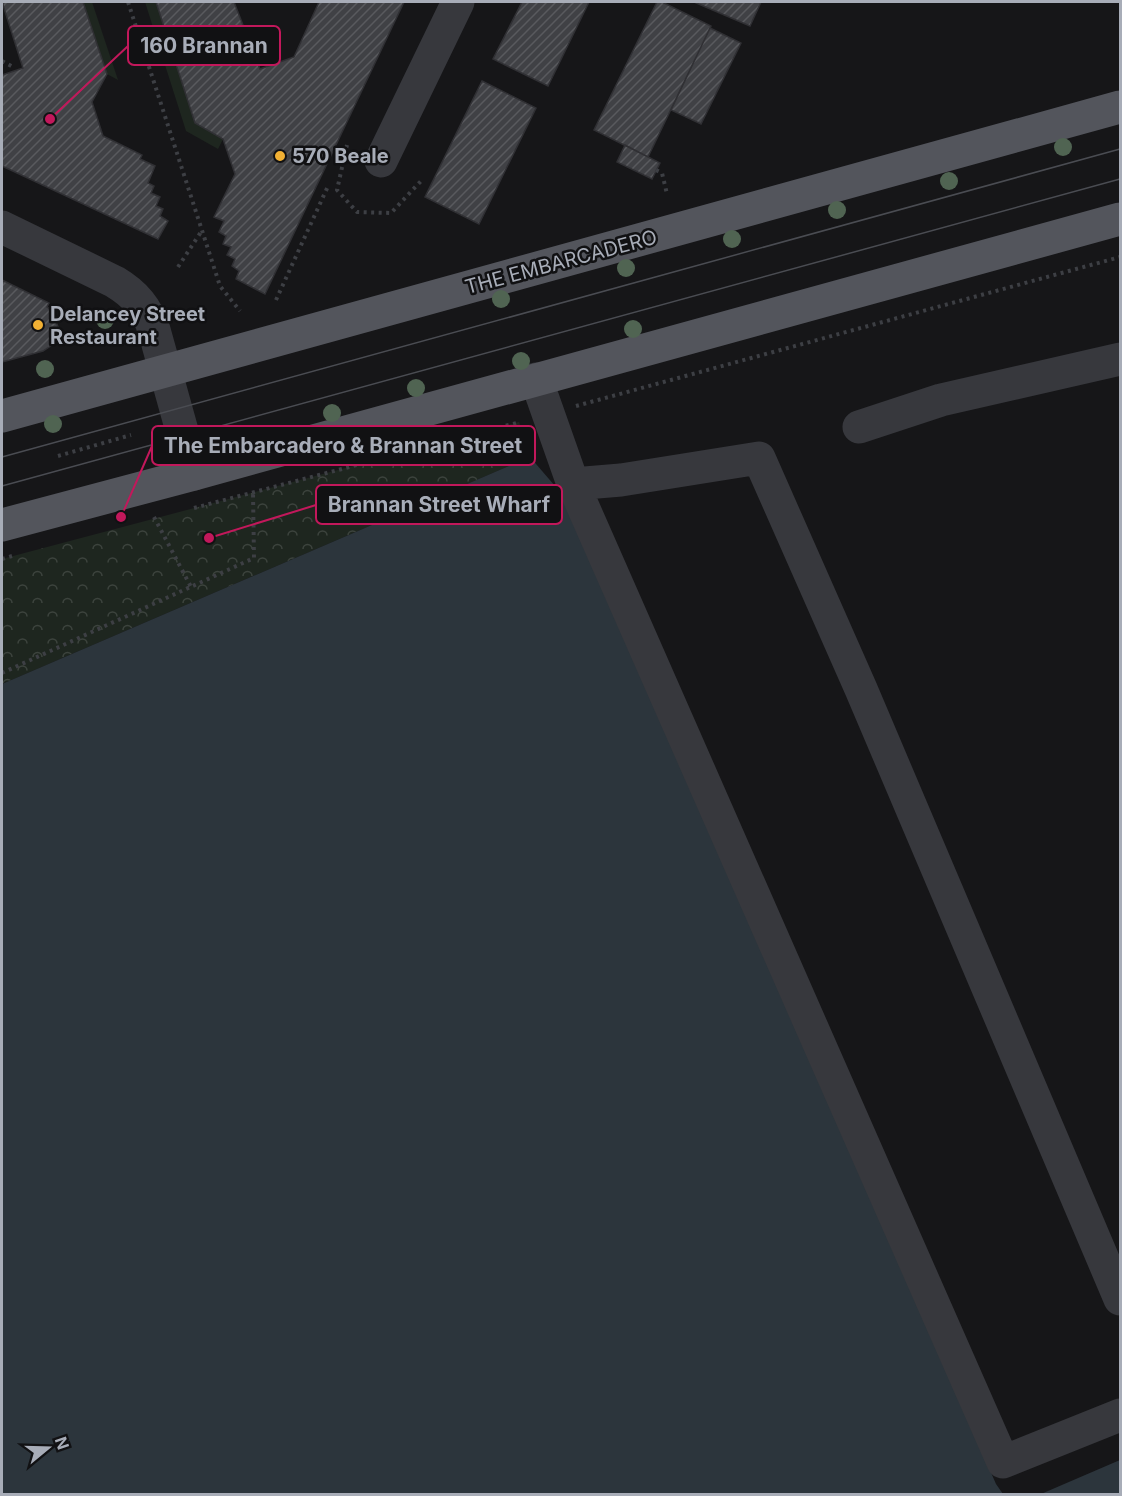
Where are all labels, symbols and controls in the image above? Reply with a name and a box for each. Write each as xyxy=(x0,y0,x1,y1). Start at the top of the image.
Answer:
callout: 160 Brannan xyxy=(128,26,280,65)
text: 160 Brannan xyxy=(140,33,268,58)
place label: 570 Beale xyxy=(292,144,389,168)
marker: 570 Beale xyxy=(273,149,287,163)
street label: THE EMBARCADERO xyxy=(462,225,660,299)
place label: Delancey Street Restaurant xyxy=(50,302,205,349)
marker: Delancey Street Restaurant xyxy=(31,318,45,332)
callout: The Embarcadero & Brannan Street xyxy=(152,426,535,465)
text: The Embarcadero & Brannan Street xyxy=(164,433,523,458)
callout: Brannan Street Wharf xyxy=(316,485,562,524)
text: Brannan Street Wharf xyxy=(328,492,551,517)
north arrow xyxy=(18,1418,78,1478)
text: N xyxy=(51,1434,74,1452)

